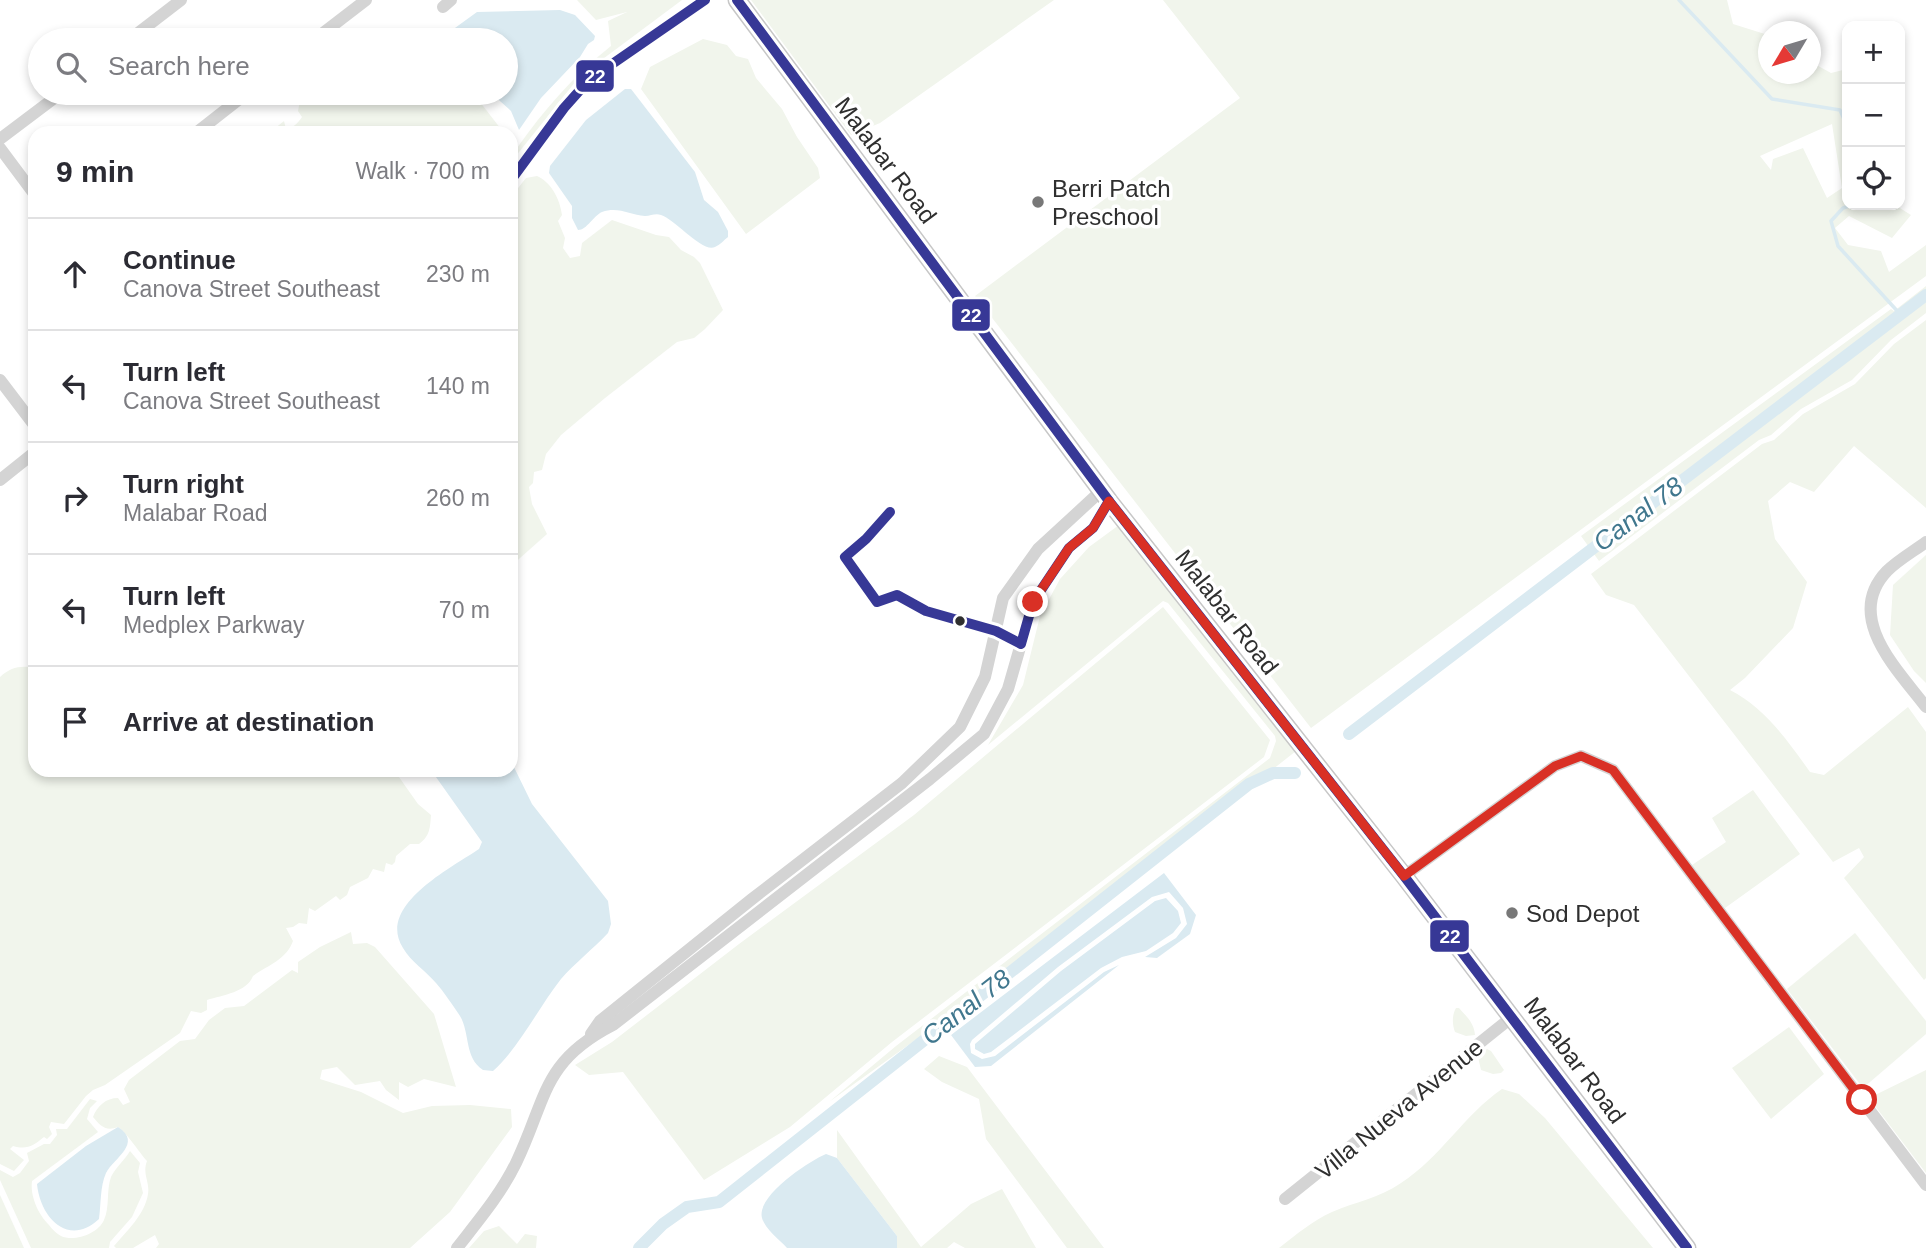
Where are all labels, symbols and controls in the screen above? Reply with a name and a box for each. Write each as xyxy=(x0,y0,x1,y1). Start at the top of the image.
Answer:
north arrow xyxy=(1758,21,1821,84)
map controls xyxy=(1842,21,1905,210)
button: + xyxy=(1842,21,1905,84)
search box xyxy=(28,28,518,105)
icon: search xyxy=(52,48,90,86)
text: Search here xyxy=(108,51,250,81)
line badge: 22 xyxy=(575,59,615,93)
text: 22 xyxy=(584,66,606,87)
button: − xyxy=(1842,84,1905,147)
street label: Malabar Road xyxy=(830,92,942,228)
button: locate xyxy=(1842,147,1905,210)
text: 9 min xyxy=(56,155,134,188)
text: Walk · 700 m xyxy=(355,158,490,184)
place label: Berri Patch Preschool xyxy=(1052,175,1171,230)
marker: Berri Patch Preschool xyxy=(1030,194,1046,210)
text: Continue xyxy=(123,245,236,275)
icon: ahead xyxy=(56,255,94,293)
text: 230 m xyxy=(426,261,490,287)
text: Canova Street Southeast xyxy=(123,276,380,302)
line badge: 22 xyxy=(951,298,991,332)
text: 22 xyxy=(960,305,982,326)
text: Turn left xyxy=(123,357,225,387)
icon: left xyxy=(56,367,94,405)
text: 140 m xyxy=(426,373,490,399)
text: Canova Street Southeast xyxy=(123,388,380,414)
text: Turn right xyxy=(123,469,244,499)
water label: Canal 78 xyxy=(1587,470,1689,557)
icon: right xyxy=(56,479,94,517)
text: 260 m xyxy=(426,485,490,511)
text: Malabar Road xyxy=(123,500,267,526)
street label: Malabar Road xyxy=(1170,544,1284,680)
text: Turn left xyxy=(123,581,225,611)
route end xyxy=(1017,586,1048,617)
icon: left xyxy=(56,591,94,629)
text: 70 m xyxy=(439,597,490,623)
text: Medplex Parkway xyxy=(123,612,305,638)
unlabelled marker xyxy=(953,614,967,628)
icon: arrive xyxy=(56,703,94,741)
text: Arrive at destination xyxy=(123,707,374,737)
place label: Sod Depot xyxy=(1526,900,1640,927)
marker: Sod Depot xyxy=(1504,905,1520,921)
line badge: 22 xyxy=(1429,919,1470,953)
text: 22 xyxy=(1439,926,1461,947)
water label: Canal 78 xyxy=(916,963,1017,1051)
street label: Malabar Road xyxy=(1519,992,1631,1128)
street label: Villa Nueva Avenue xyxy=(1310,1033,1488,1185)
route start xyxy=(1846,1084,1877,1115)

